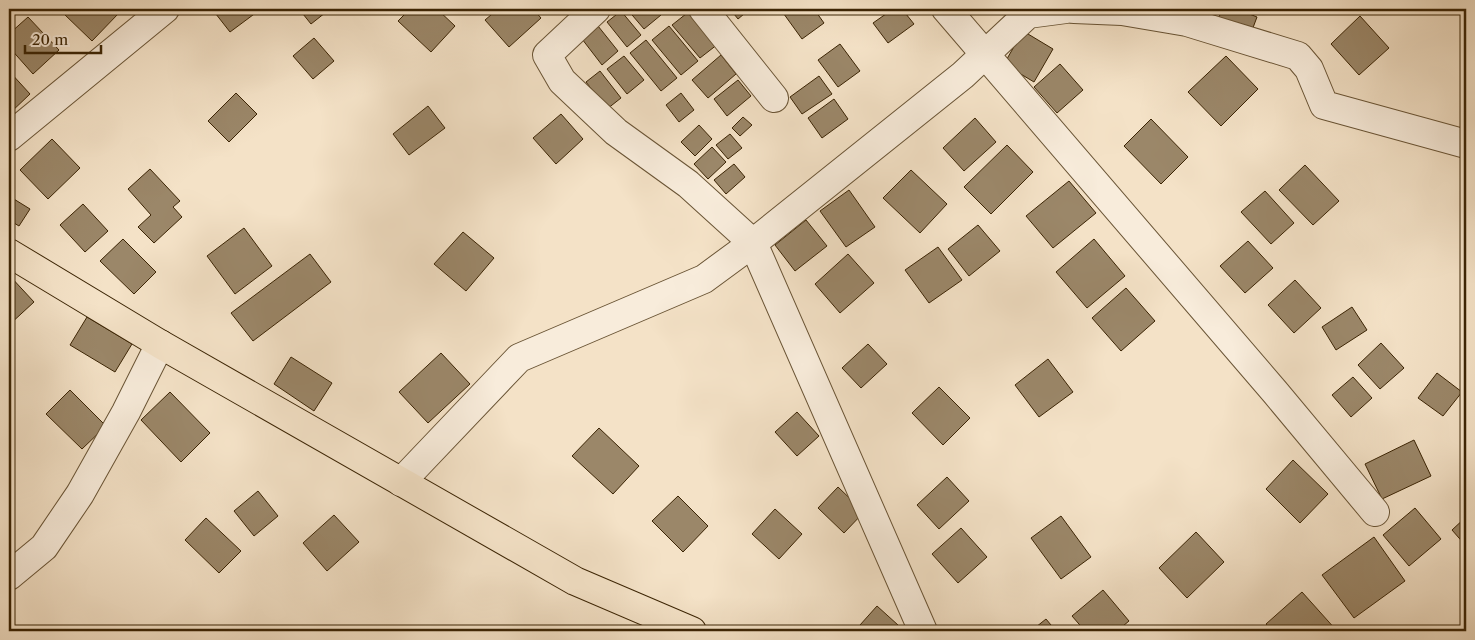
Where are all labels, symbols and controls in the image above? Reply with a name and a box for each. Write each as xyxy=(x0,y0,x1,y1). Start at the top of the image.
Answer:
scale bar xyxy=(25,22,101,54)
text: 20 m xyxy=(32,30,68,49)

